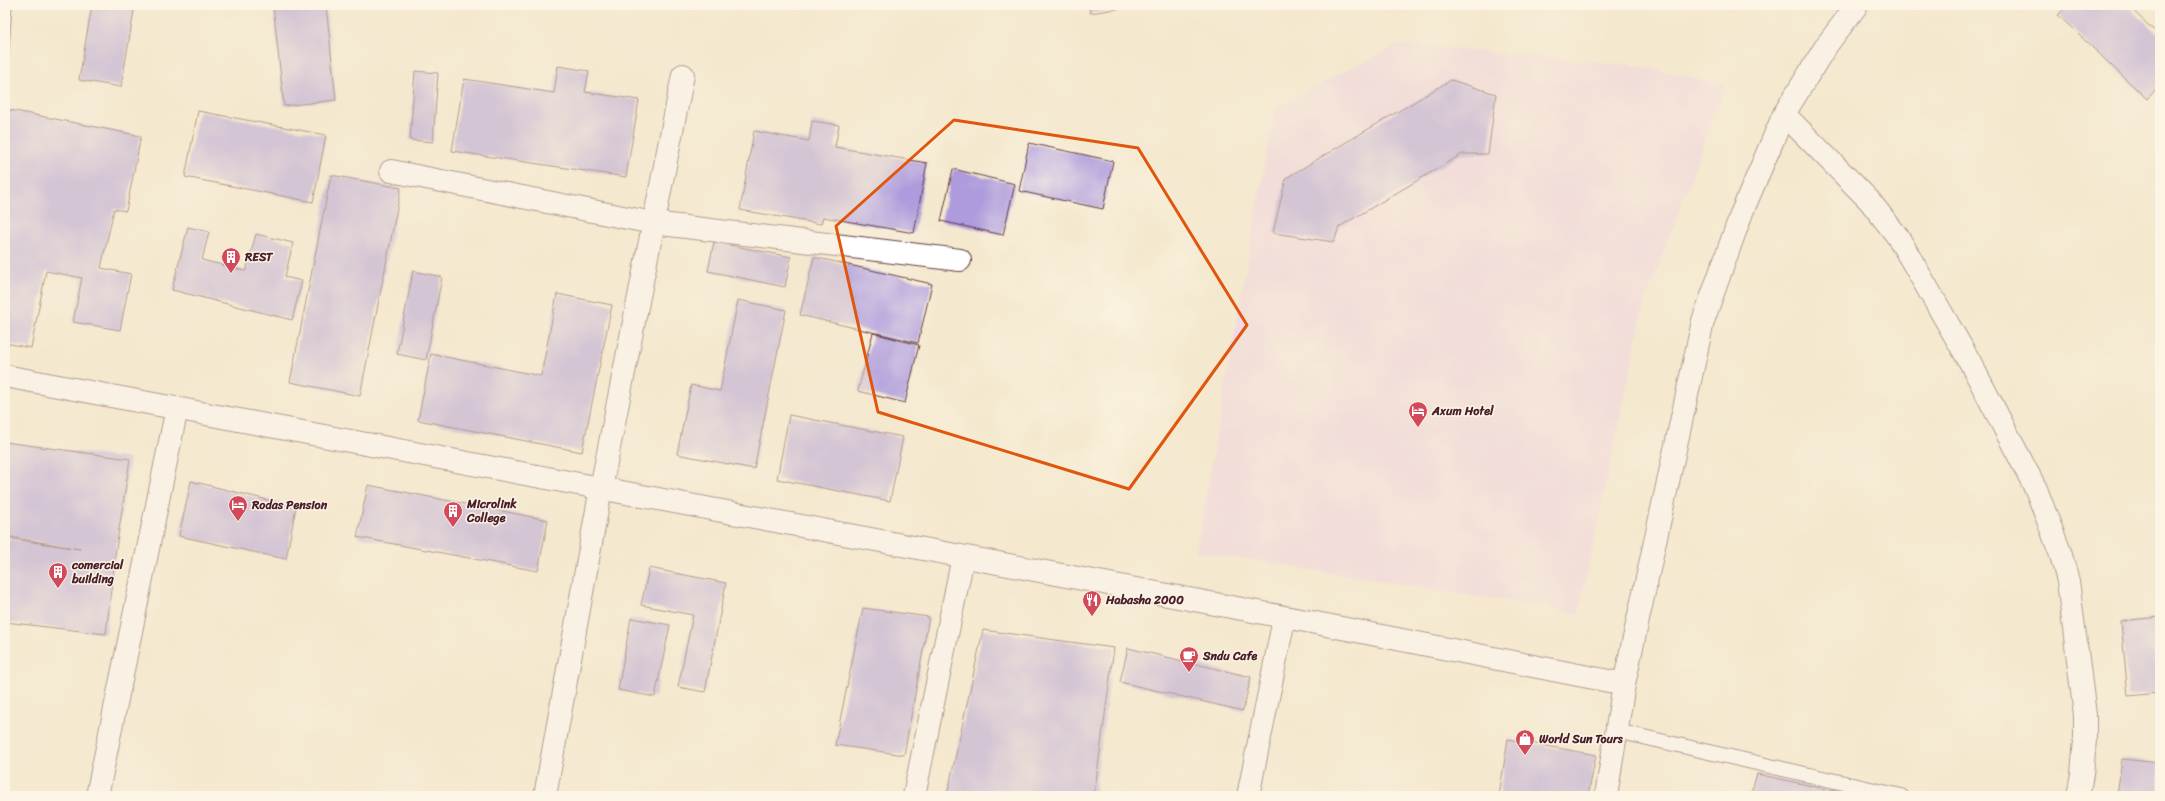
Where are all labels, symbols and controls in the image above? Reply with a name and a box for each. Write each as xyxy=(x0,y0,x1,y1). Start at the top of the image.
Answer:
building icon: REST xyxy=(220,246,242,274)
place label: REST xyxy=(244,246,273,268)
hotel icon: Axum Hotel xyxy=(1407,400,1429,428)
place label: Axum Hotel xyxy=(1431,400,1494,422)
place label: Microlink College xyxy=(466,493,517,529)
hotel icon: Rodas Pension xyxy=(227,494,249,522)
place label: Rodas Pension xyxy=(251,494,328,516)
building icon: Microlink College xyxy=(442,500,464,528)
place label: comercial building xyxy=(71,554,124,590)
building icon: comercial building xyxy=(47,561,69,589)
restaurant icon: Habasha 2000 xyxy=(1081,589,1103,617)
place label: Habasha 2000 xyxy=(1105,589,1184,611)
cafe icon: Sndu Cafe xyxy=(1178,645,1200,673)
place label: Sndu Cafe xyxy=(1202,645,1258,667)
shop icon: World Sun Tours xyxy=(1514,728,1536,756)
place label: World Sun Tours xyxy=(1539,728,1624,750)

